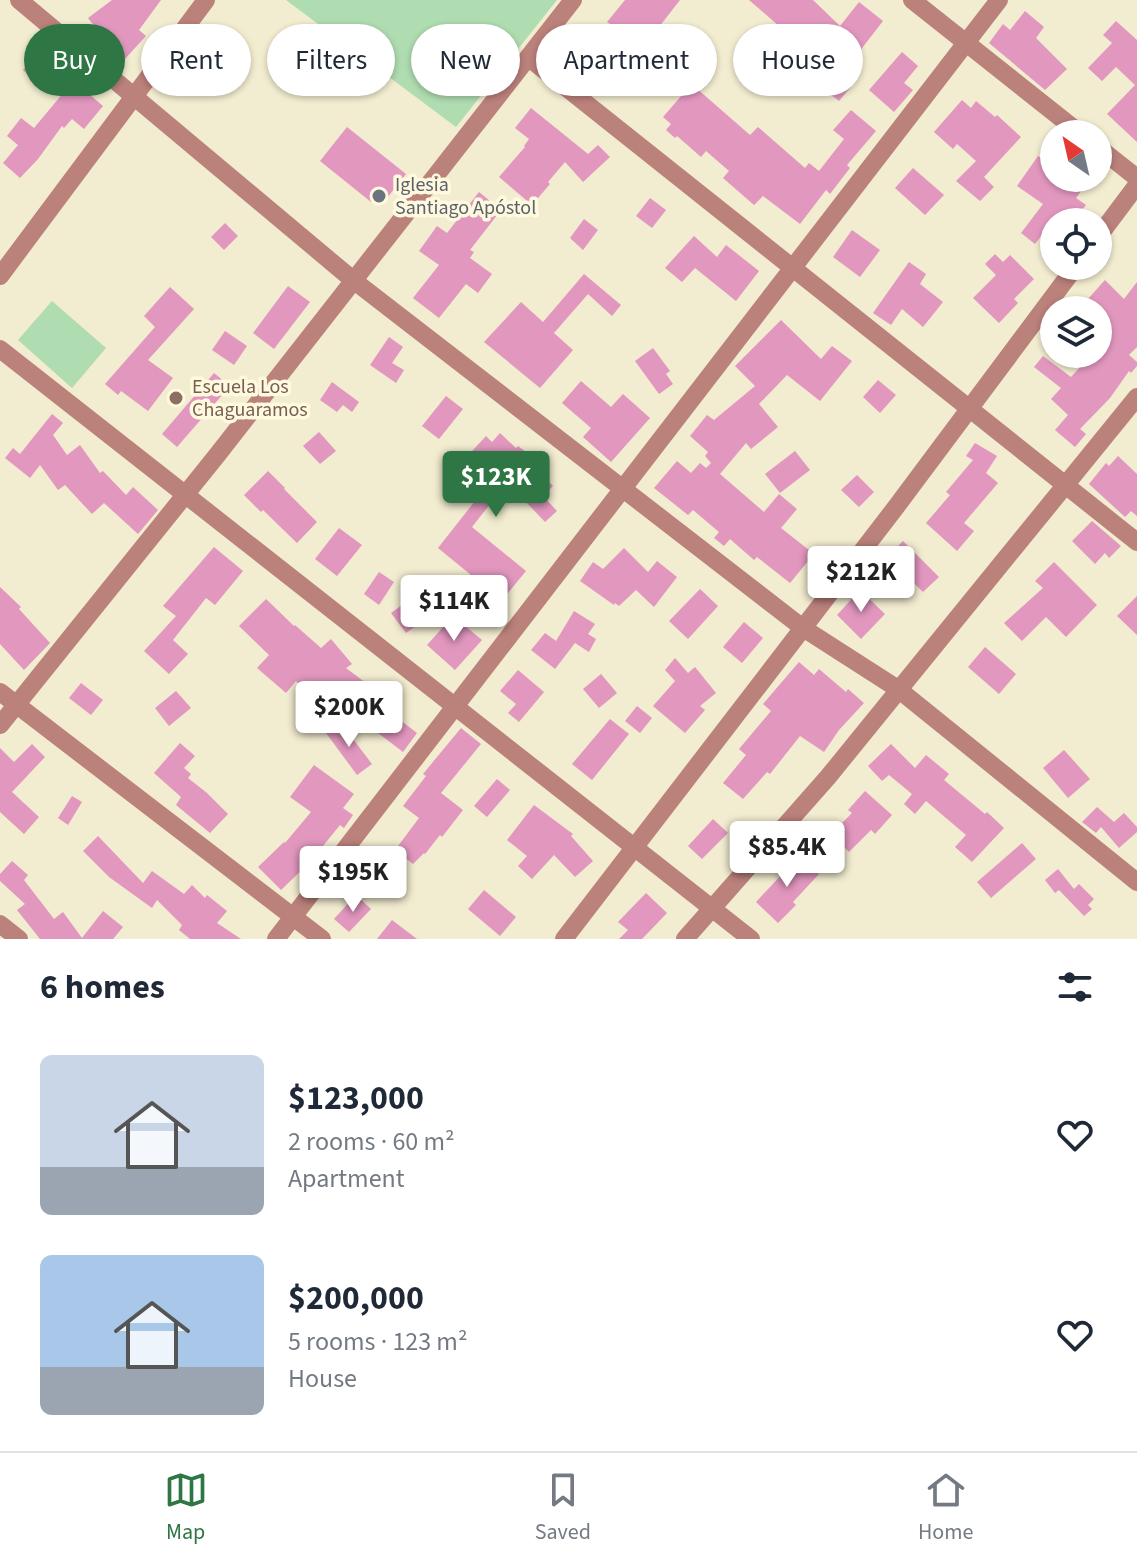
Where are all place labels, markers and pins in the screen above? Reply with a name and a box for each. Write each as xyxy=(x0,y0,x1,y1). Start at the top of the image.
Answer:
place label: Iglesia Santiago Apóstol xyxy=(395,171,536,222)
marker: Iglesia Santiago Apóstol xyxy=(370,187,388,205)
place label: Escuela Los Chaguaramos xyxy=(192,373,308,424)
marker: Escuela Los Chaguaramos xyxy=(167,389,185,407)
pin: $123K xyxy=(440,451,552,519)
pin: $212K xyxy=(805,546,917,614)
pin: $114K xyxy=(398,575,510,643)
pin: $200K xyxy=(293,681,405,749)
pin: $85.4K xyxy=(722,821,852,889)
pin: $195K xyxy=(297,846,409,914)

